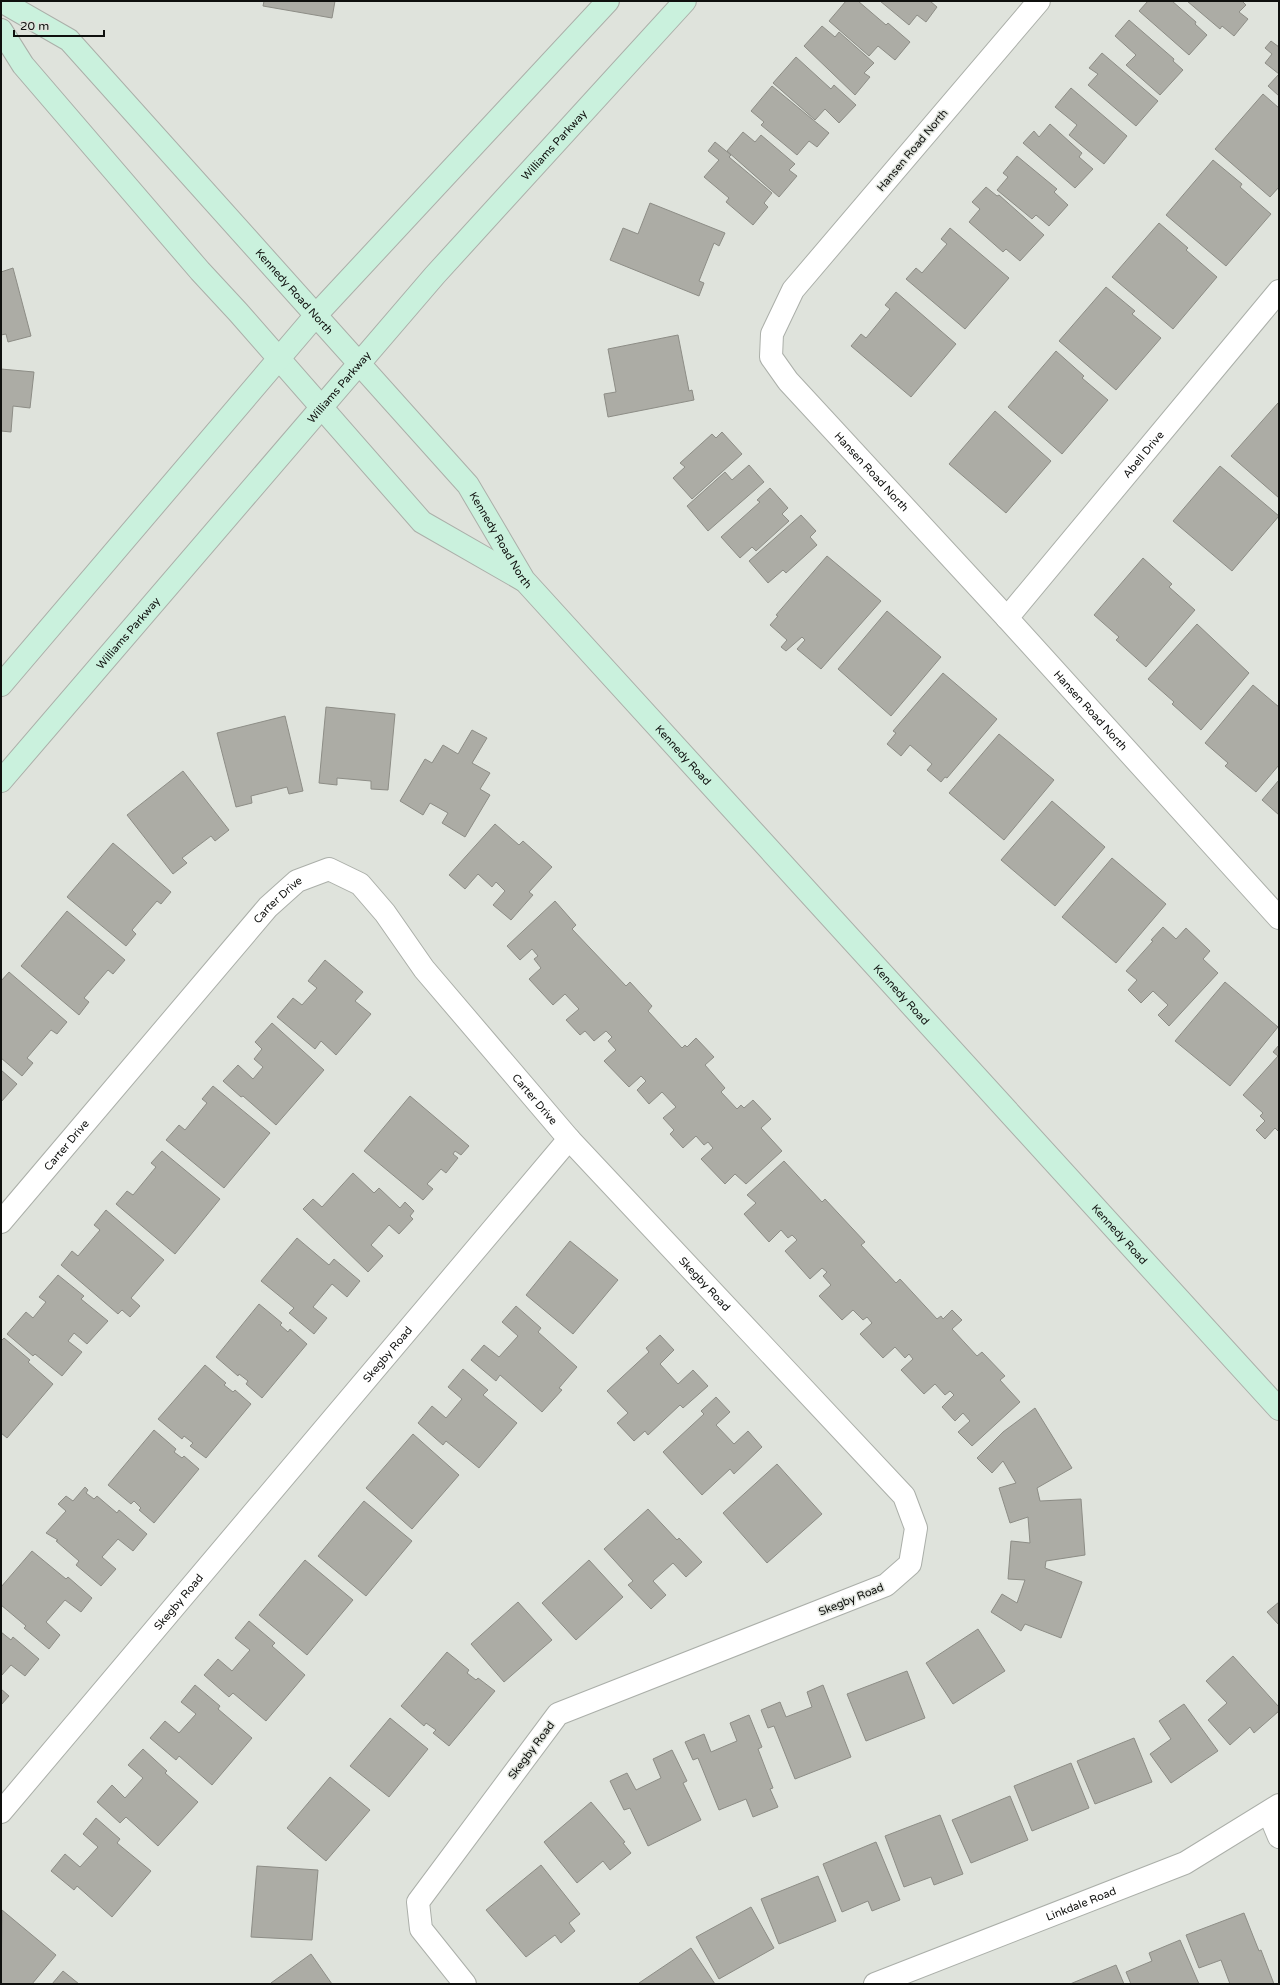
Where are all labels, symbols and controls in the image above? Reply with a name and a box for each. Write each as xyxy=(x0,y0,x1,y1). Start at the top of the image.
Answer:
scale bar xyxy=(14,12,104,38)
text: 20 m xyxy=(20,19,49,33)
street label: Williams Parkway xyxy=(519,107,590,183)
street label: Hansen Road North xyxy=(874,107,951,194)
street label: Kennedy Road North xyxy=(252,246,336,337)
street label: Williams Parkway xyxy=(305,349,374,426)
street label: Abell Drive xyxy=(1120,429,1167,481)
street label: Hansen Road North xyxy=(831,430,911,514)
street label: Kennedy Road North xyxy=(466,490,534,591)
street label: Williams Parkway xyxy=(94,595,163,672)
street label: Hansen Road North xyxy=(1051,668,1130,753)
street label: Kennedy Road xyxy=(652,723,714,788)
street label: Carter Drive xyxy=(251,874,304,926)
street label: Kennedy Road xyxy=(871,962,932,1028)
street label: Carter Drive xyxy=(509,1071,560,1127)
street label: Carter Drive xyxy=(41,1117,92,1173)
street label: Kennedy Road xyxy=(1089,1202,1150,1267)
street label: Skegby Road xyxy=(676,1254,733,1314)
street label: Skegby Road xyxy=(360,1324,415,1385)
street label: Skegby Road xyxy=(151,1572,206,1633)
street label: Skegby Road xyxy=(817,1580,886,1618)
street label: Skegby Road xyxy=(505,1719,557,1782)
street label: Linkdale Road xyxy=(1044,1885,1118,1924)

